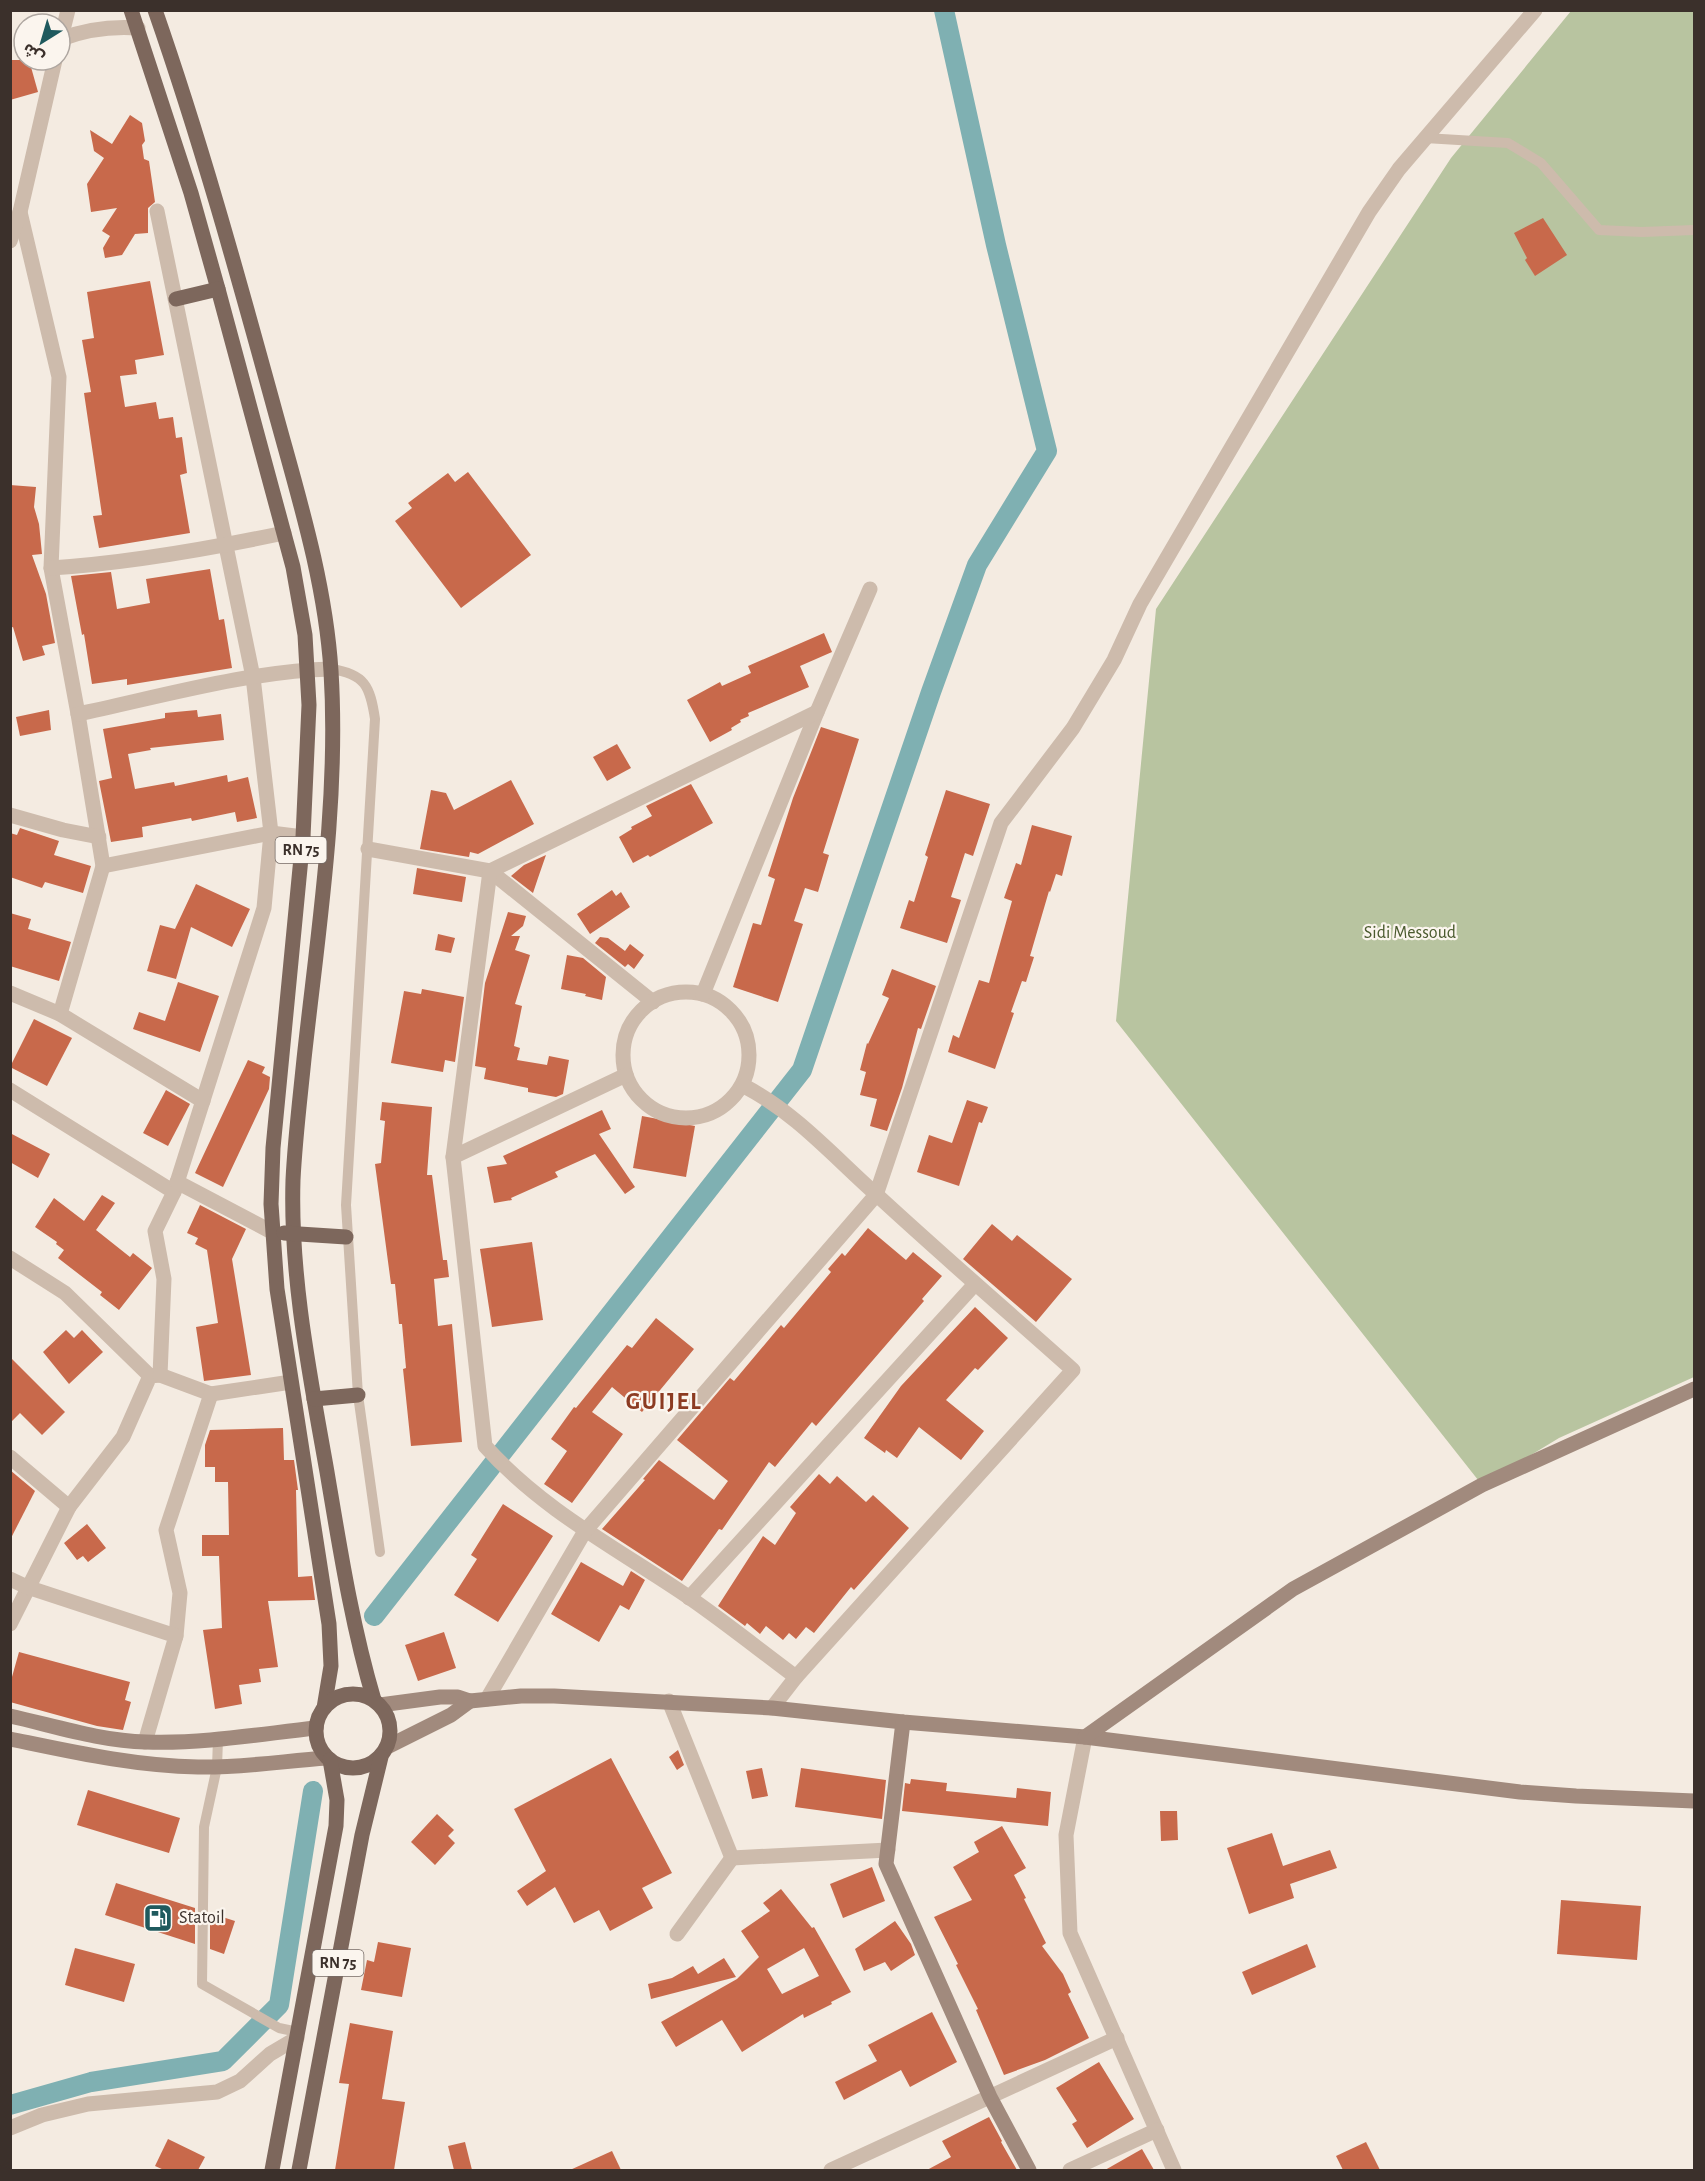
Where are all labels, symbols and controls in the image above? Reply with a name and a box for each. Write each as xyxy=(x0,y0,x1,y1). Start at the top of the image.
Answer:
north arrow xyxy=(12,12,72,72)
text: ش xyxy=(20,39,48,66)
road number: RN 75 xyxy=(276,837,326,863)
park label: Sidi Messoud xyxy=(1364,924,1456,942)
district label: GUIJEL xyxy=(626,1390,702,1414)
fuel station icon: Statoil xyxy=(142,1902,174,1934)
place label: Statoil xyxy=(179,1909,225,1927)
road number: RN 75 xyxy=(312,1950,364,1976)

